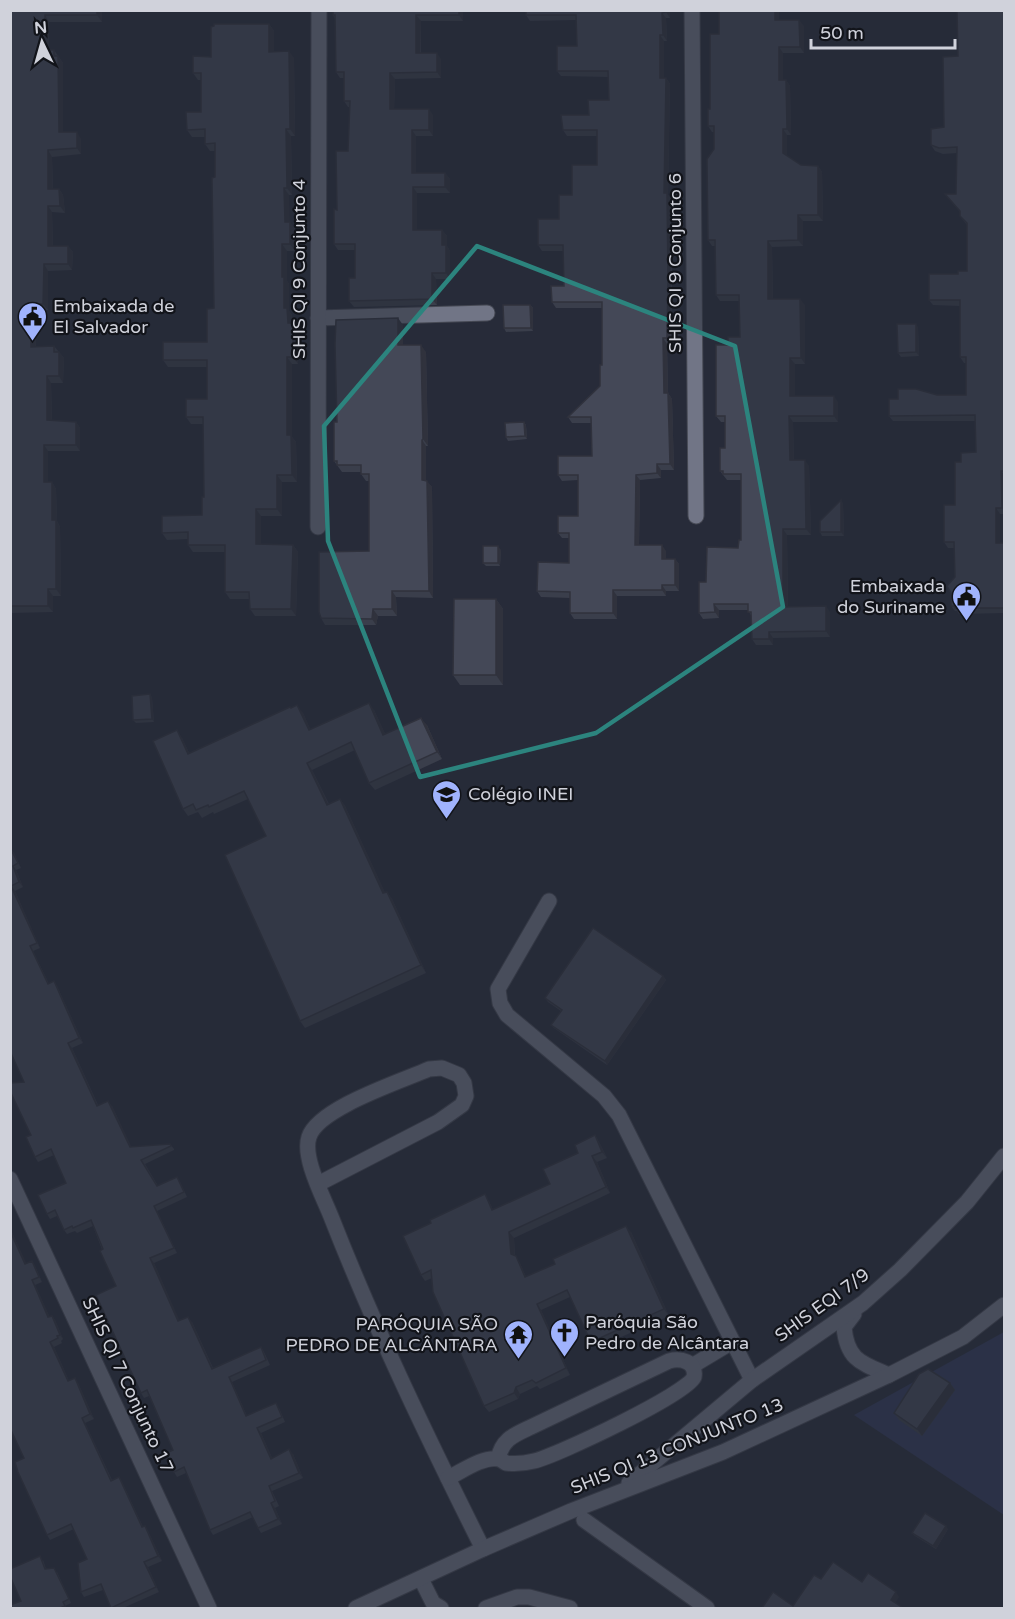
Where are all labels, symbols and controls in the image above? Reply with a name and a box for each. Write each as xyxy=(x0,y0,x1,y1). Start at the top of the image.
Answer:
north arrow xyxy=(12,12,72,72)
scale bar xyxy=(811,12,955,50)
text: N xyxy=(34,18,48,39)
text: 50 m xyxy=(820,22,864,44)
street label: SHIS QI 9 Conjunto 6 xyxy=(664,173,686,353)
street label: SHIS QI 9 Conjunto 4 xyxy=(288,179,310,359)
place label: Embaixada de El Salvador xyxy=(53,295,174,338)
public building icon: Embaixada de El Salvador xyxy=(16,300,48,342)
place label: Embaixada do Suriname xyxy=(837,575,945,618)
public building icon: Embaixada do Suriname xyxy=(950,580,982,622)
school or university icon: Colégio INEI xyxy=(431,778,463,820)
place label: Colégio INEI xyxy=(468,783,574,805)
street label: SHIS EQI 7/9 xyxy=(770,1263,874,1347)
street label: SHIS QI 7 Conjunto 17 xyxy=(78,1294,178,1476)
place label: Paróquia São Pedro de Alcântara xyxy=(585,1311,749,1354)
place label: PARÓQUIA SÃO PEDRO DE ALCÂNTARA xyxy=(285,1313,498,1356)
church icon: Paróquia São Pedro de Alcântara xyxy=(548,1316,580,1358)
temple icon: PARÓQUIA SÃO PEDRO DE ALCÂNTARA xyxy=(503,1318,535,1360)
street label: SHIS QI 13 CONJUNTO 13 xyxy=(567,1393,787,1499)

